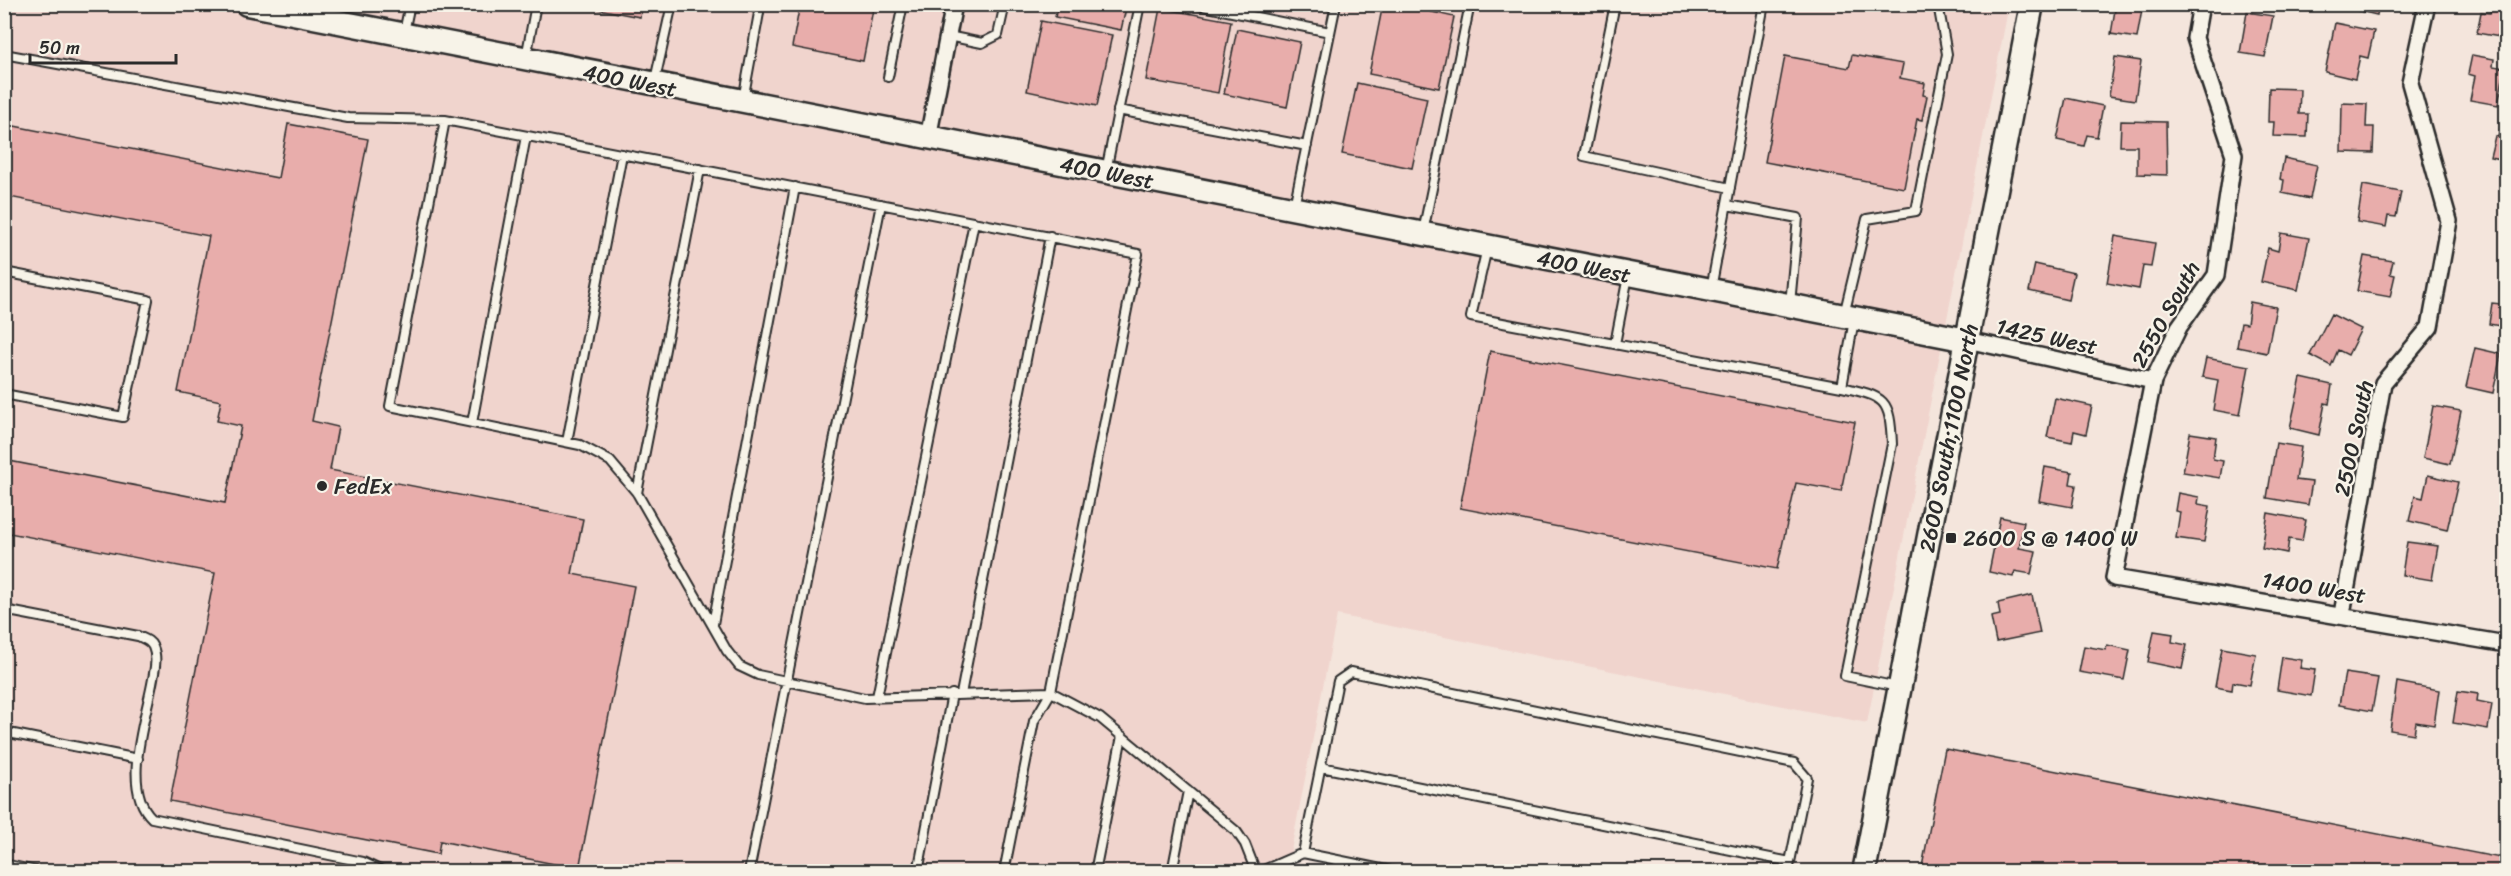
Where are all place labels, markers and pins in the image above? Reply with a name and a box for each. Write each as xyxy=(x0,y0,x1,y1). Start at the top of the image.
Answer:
place label: FedEx xyxy=(334,467,393,506)
marker: FedEx xyxy=(315,479,329,493)
place label: 2600 S @ 1400 W xyxy=(1963,519,2139,558)
marker: 2600 S @ 1400 W xyxy=(1944,531,1958,545)

